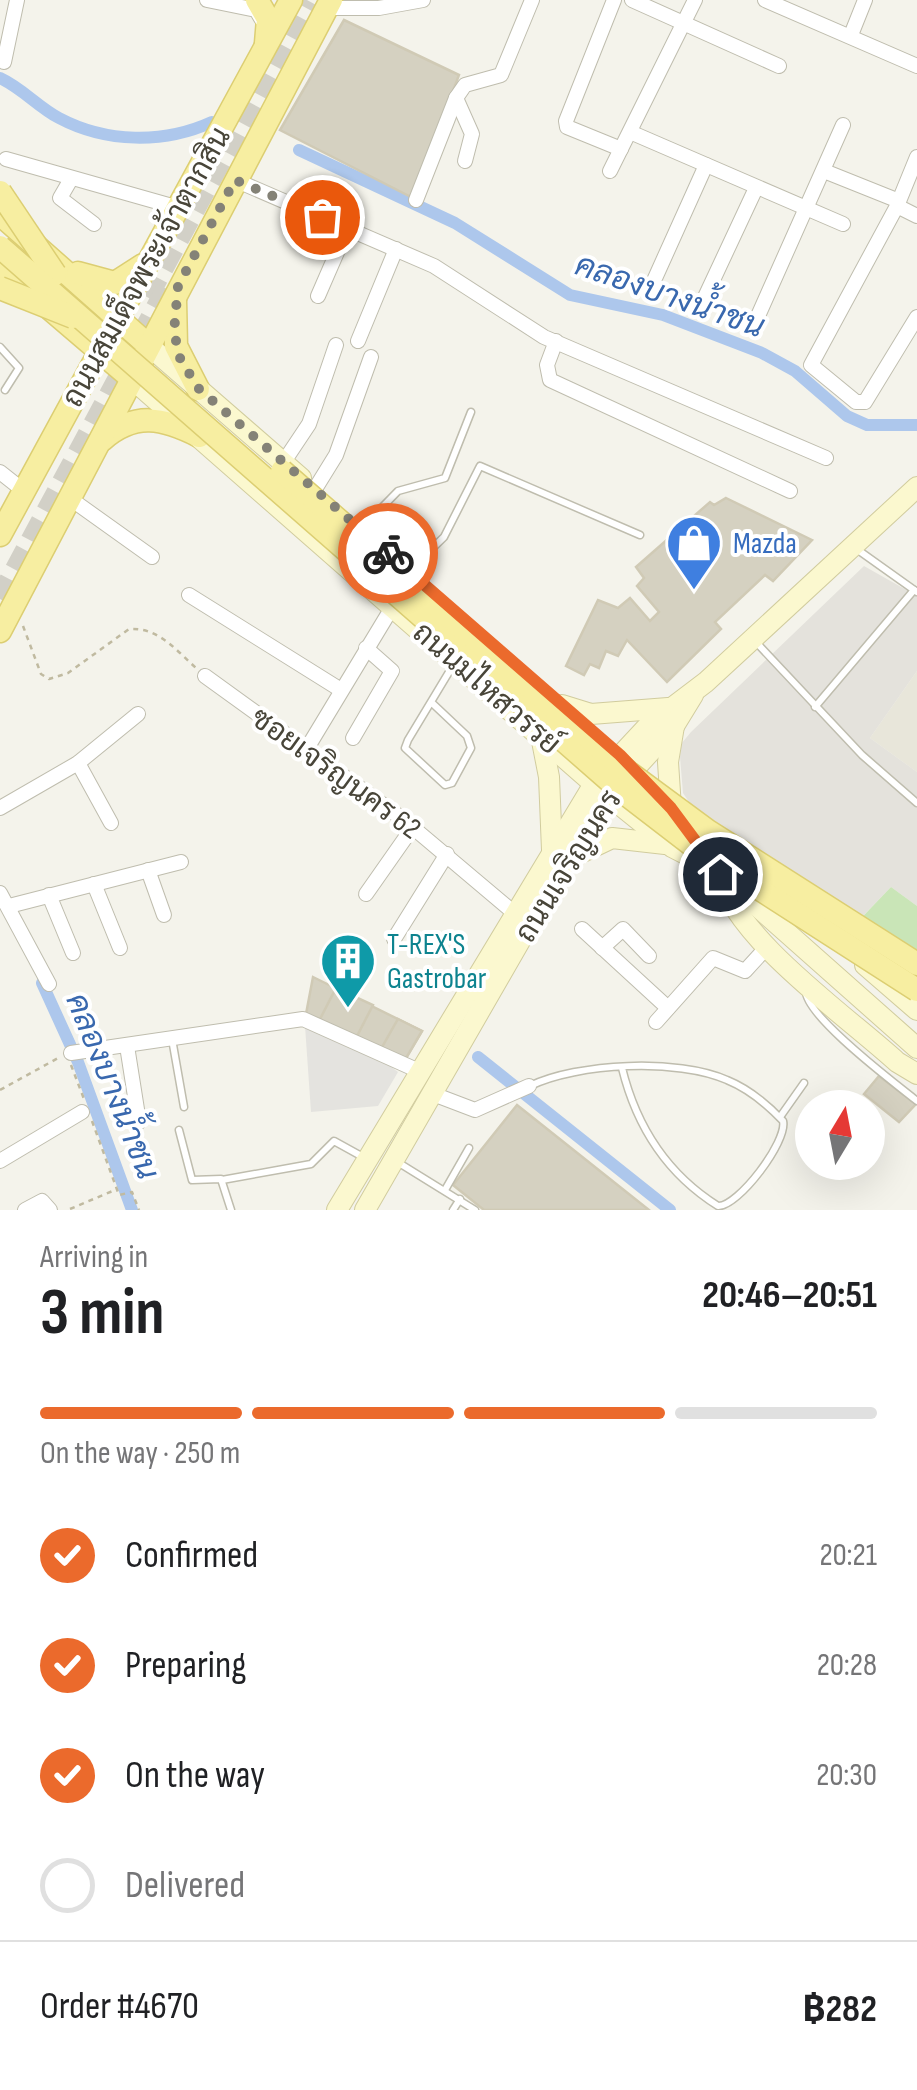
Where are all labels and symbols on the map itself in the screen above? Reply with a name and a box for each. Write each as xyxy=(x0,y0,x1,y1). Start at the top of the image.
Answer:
street label: ถนนสมเด็จพระเจ้าตากสิน xyxy=(51,119,239,414)
pin xyxy=(280,175,365,260)
water label: คลองบางน้ำชน xyxy=(570,235,773,347)
courier xyxy=(338,503,438,603)
shop icon: Mazda xyxy=(664,513,724,592)
place label: Mazda xyxy=(733,526,797,562)
street label: ถนนมไหสวรรย์ xyxy=(405,613,569,763)
street label: ซอยเจริญนคร 62 xyxy=(244,700,427,847)
street label: ถนนเจริญนคร xyxy=(508,784,630,949)
pin xyxy=(678,832,763,917)
place label: T-REX'S Gastrobar xyxy=(387,927,487,997)
building icon: T-REX'S Gastrobar xyxy=(318,931,378,1010)
water label: คลองบางน้ำชน xyxy=(57,984,177,1185)
north arrow xyxy=(795,1090,885,1180)

